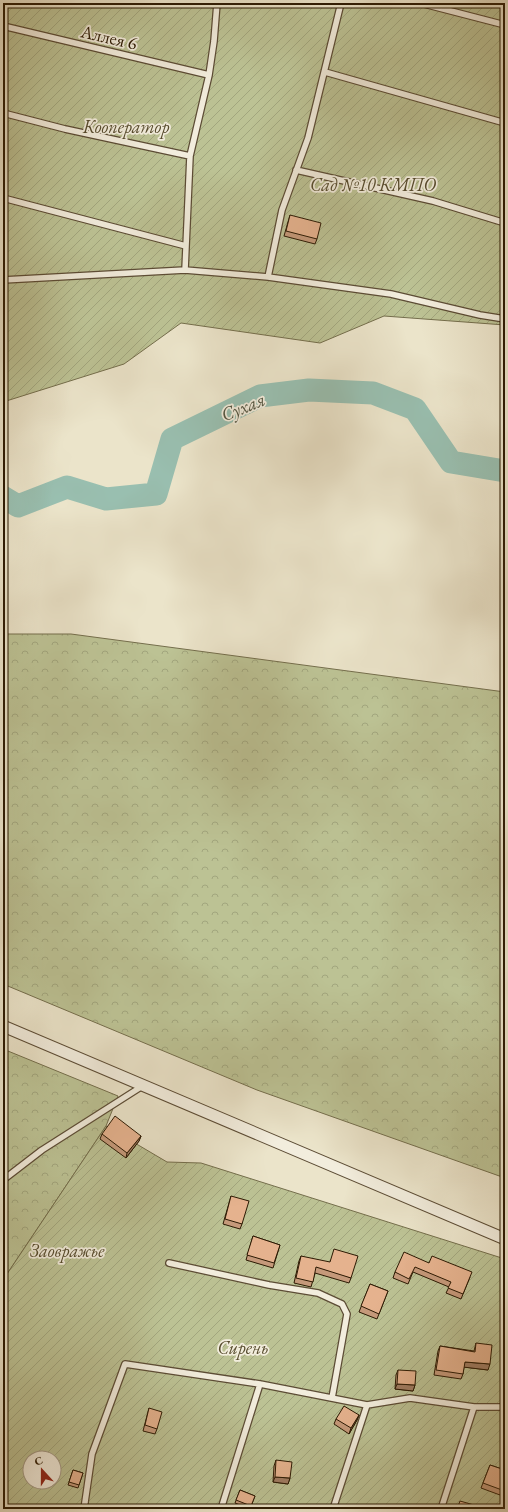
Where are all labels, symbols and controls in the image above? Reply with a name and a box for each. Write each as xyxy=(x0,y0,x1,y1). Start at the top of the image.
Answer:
street label: Аллея 6 xyxy=(78,19,140,55)
park label: Кооператор xyxy=(82,115,169,139)
park label: Сад №10 КМПО xyxy=(310,173,437,196)
water label: Сухая xyxy=(217,387,269,427)
park label: Заовражье xyxy=(30,1239,105,1263)
park label: Сирень xyxy=(217,1336,269,1360)
north arrow xyxy=(22,1450,62,1490)
text: С xyxy=(32,1453,45,1469)

